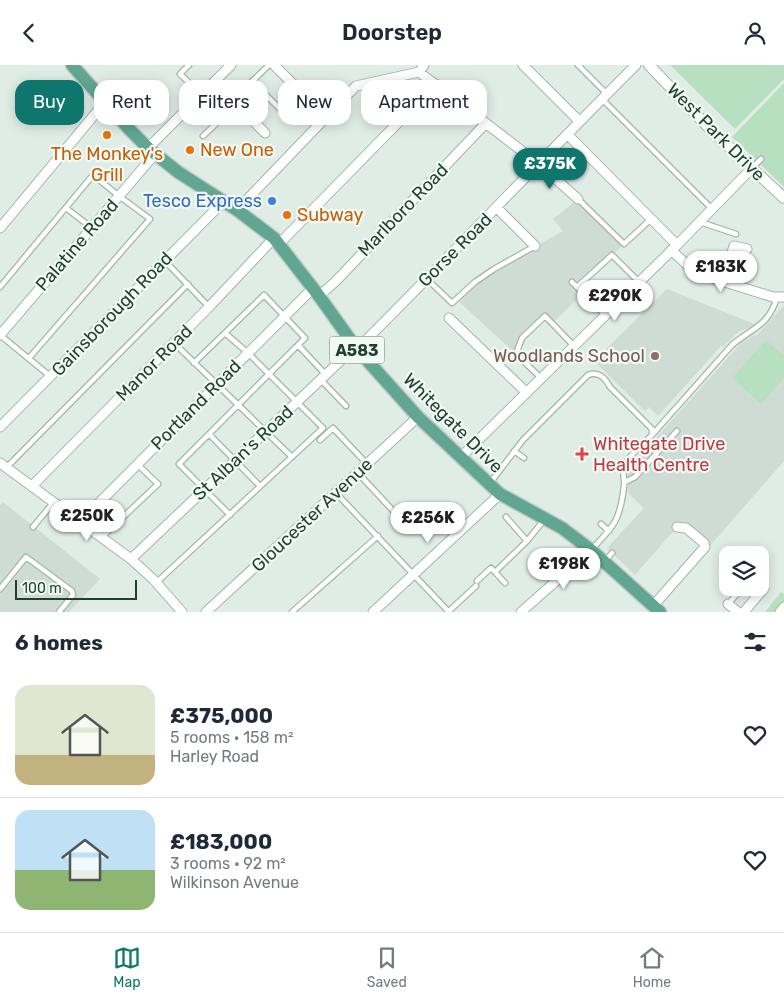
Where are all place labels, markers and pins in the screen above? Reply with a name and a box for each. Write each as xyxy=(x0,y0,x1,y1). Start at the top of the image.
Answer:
marker: The Monkey's Grill xyxy=(101,129,113,141)
place label: New One xyxy=(200,139,274,161)
place label: The Monkey's Grill xyxy=(51,143,163,186)
marker: New One xyxy=(184,144,196,156)
pin: £375K xyxy=(515,147,585,190)
place label: Tesco Express xyxy=(143,190,262,212)
marker: Tesco Express xyxy=(266,195,278,207)
place label: Subway xyxy=(297,204,363,226)
marker: Subway xyxy=(281,209,293,221)
pin: £183K xyxy=(686,251,756,293)
pin: £290K xyxy=(580,279,650,322)
place label: Woodlands School xyxy=(493,345,645,367)
marker: Woodlands School xyxy=(649,350,661,362)
place label: Whitegate Drive Health Centre xyxy=(593,433,725,476)
marker: Whitegate Drive Health Centre xyxy=(575,447,589,461)
pin: £250K xyxy=(52,499,122,542)
pin: £256K xyxy=(393,501,463,544)
pin: £198K xyxy=(529,547,599,590)

